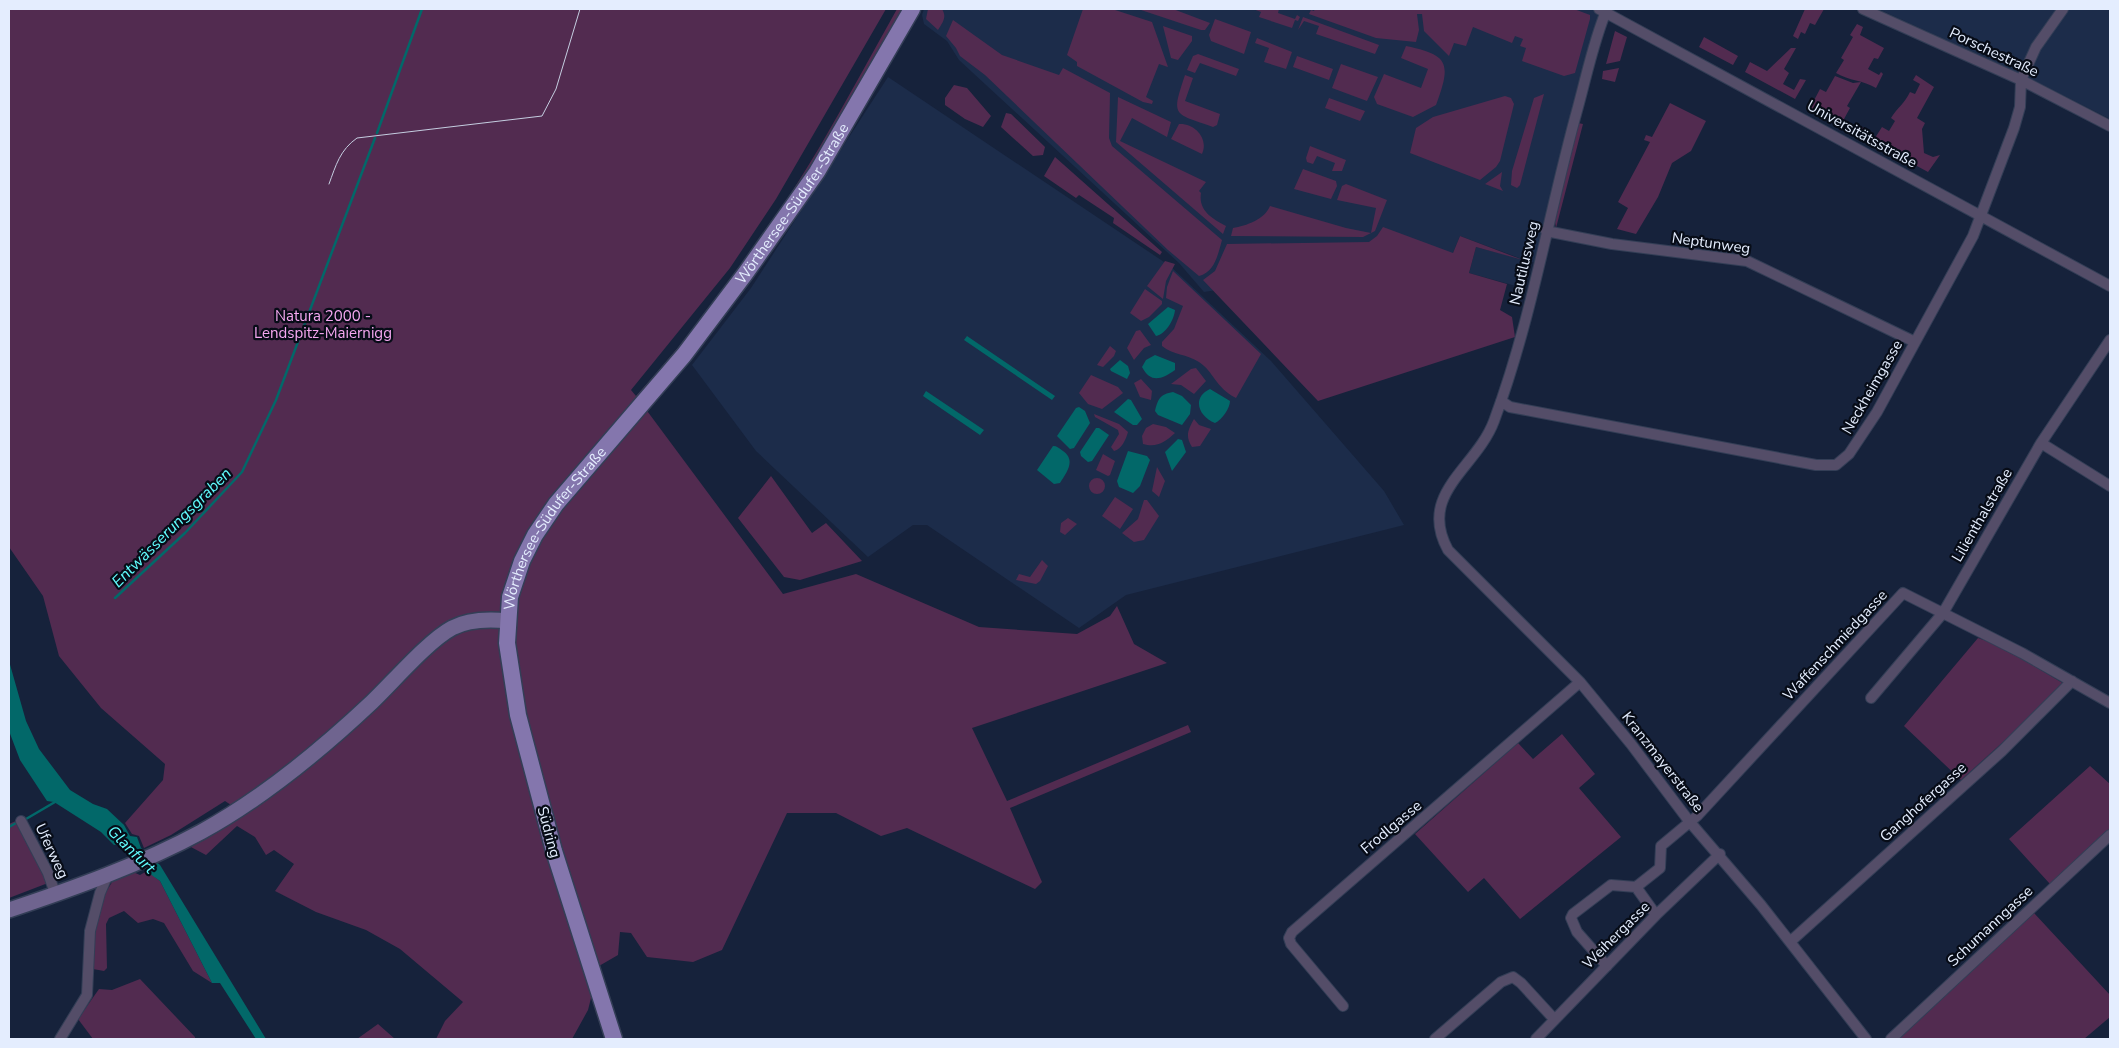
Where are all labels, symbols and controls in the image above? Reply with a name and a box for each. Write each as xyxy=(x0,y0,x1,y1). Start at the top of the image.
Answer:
street label: Porschestraße xyxy=(1946,23,2042,81)
street label: Universitätsstraße xyxy=(1803,95,1921,173)
street label: Wörthersee-Südufer-Straße xyxy=(731,120,853,288)
street label: Nautilusweg xyxy=(1505,219,1543,307)
street label: Neptunweg xyxy=(1670,228,1752,258)
park label: Natura 2000 - Lendspitz-Maiernigg xyxy=(254,306,392,343)
street label: Neckheimgasse xyxy=(1837,336,1907,438)
street label: Wörthersee-Südufer-Straße xyxy=(499,442,611,611)
water label: Entwässerungsgraben xyxy=(107,463,236,592)
street label: Lilienthalstraße xyxy=(1947,465,2017,565)
street label: Waffenschmiedgasse xyxy=(1778,585,1892,705)
street label: Kranzmayerstraße xyxy=(1617,708,1709,816)
street label: Ganghofergasse xyxy=(1875,758,1971,846)
street label: Frodlgasse xyxy=(1356,796,1426,858)
street label: Südring xyxy=(533,804,565,860)
street label: Uferweg xyxy=(31,820,73,882)
water label: Glanfurt xyxy=(102,821,161,879)
street label: Schumanngasse xyxy=(1943,881,2037,971)
street label: Weihergasse xyxy=(1578,897,1654,973)

